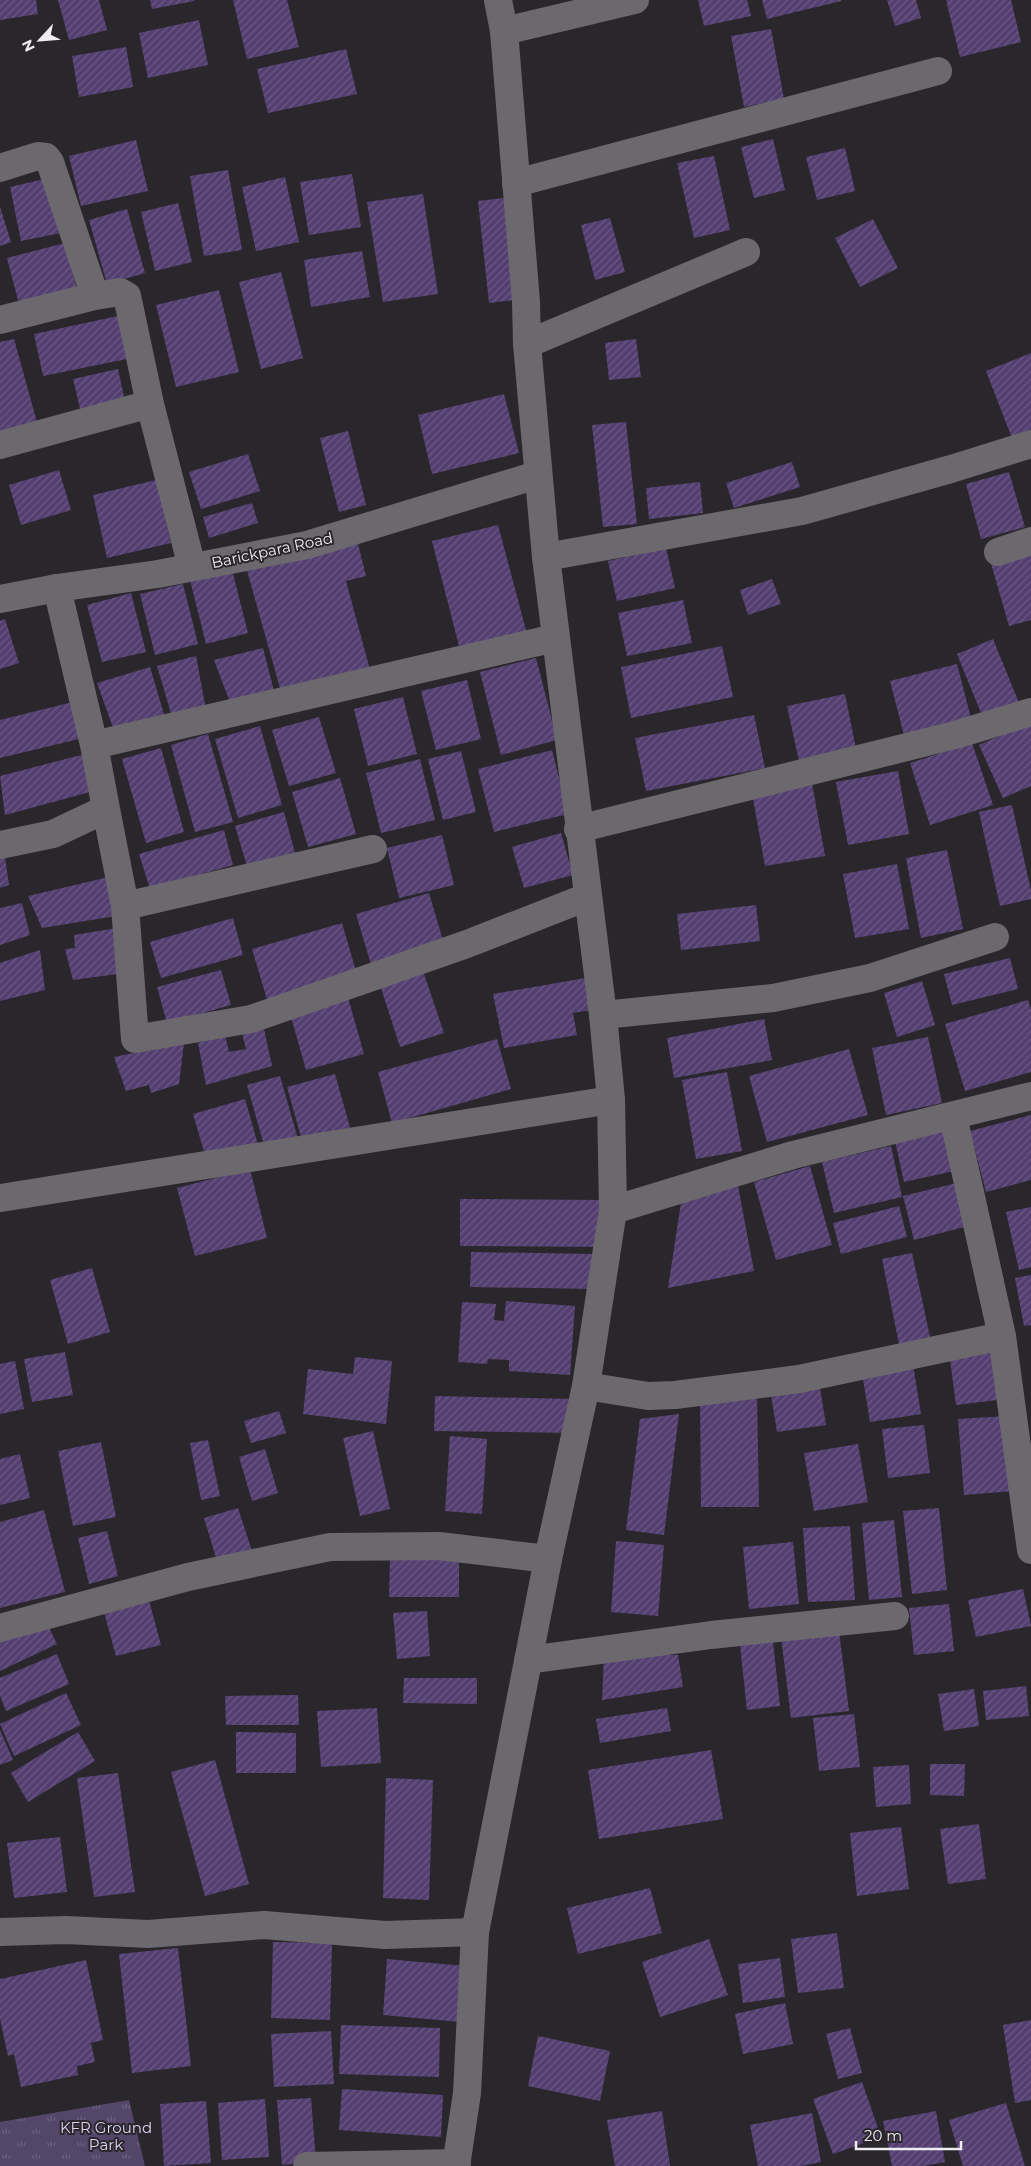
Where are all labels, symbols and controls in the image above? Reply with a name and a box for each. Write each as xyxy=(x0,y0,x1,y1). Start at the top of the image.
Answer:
north arrow xyxy=(15,15,65,65)
text: N xyxy=(18,37,39,55)
street label: Barickpara Road xyxy=(210,528,334,572)
park label: KFR Ground Park xyxy=(60,2118,152,2154)
scale bar xyxy=(856,2118,961,2150)
text: 20 m xyxy=(864,2126,902,2145)

